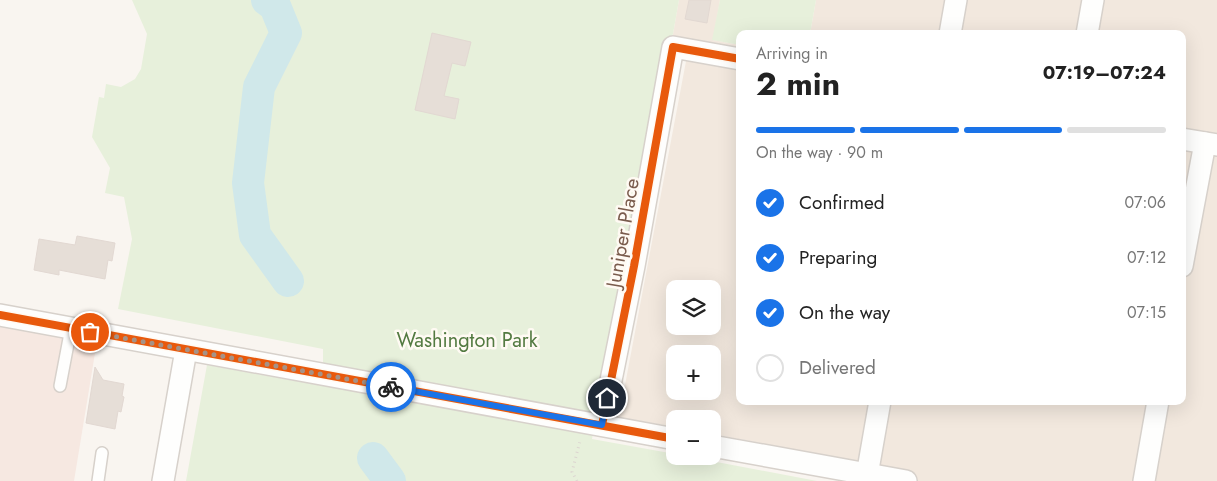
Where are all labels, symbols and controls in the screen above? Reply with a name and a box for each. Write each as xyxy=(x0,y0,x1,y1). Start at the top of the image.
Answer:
text: Arriving in xyxy=(756,42,828,65)
text: 07:19–07:24 xyxy=(1043,59,1166,86)
text: 2 min xyxy=(756,61,840,107)
text: On the way · 90 m xyxy=(756,141,883,164)
street label: Juniper Place xyxy=(599,176,647,293)
icon: check xyxy=(756,189,784,217)
text: Confirmed xyxy=(799,189,885,216)
text: 07:06 xyxy=(1124,191,1166,214)
icon: check xyxy=(756,244,784,272)
text: Preparing xyxy=(799,244,877,271)
text: 07:12 xyxy=(1127,246,1166,269)
map controls xyxy=(666,280,721,465)
button: layers xyxy=(666,280,721,335)
icon: check xyxy=(756,299,784,327)
text: On the way xyxy=(799,299,890,326)
text: 07:15 xyxy=(1127,301,1166,324)
pin xyxy=(69,311,111,353)
icon: bag xyxy=(76,318,104,346)
park label: Washington Park xyxy=(397,326,538,355)
button: + xyxy=(666,345,721,400)
text: Delivered xyxy=(799,354,876,381)
courier xyxy=(366,362,416,412)
icon: bike xyxy=(377,373,405,401)
pin xyxy=(586,377,628,419)
icon: home xyxy=(593,384,621,412)
button: − xyxy=(666,410,721,465)

